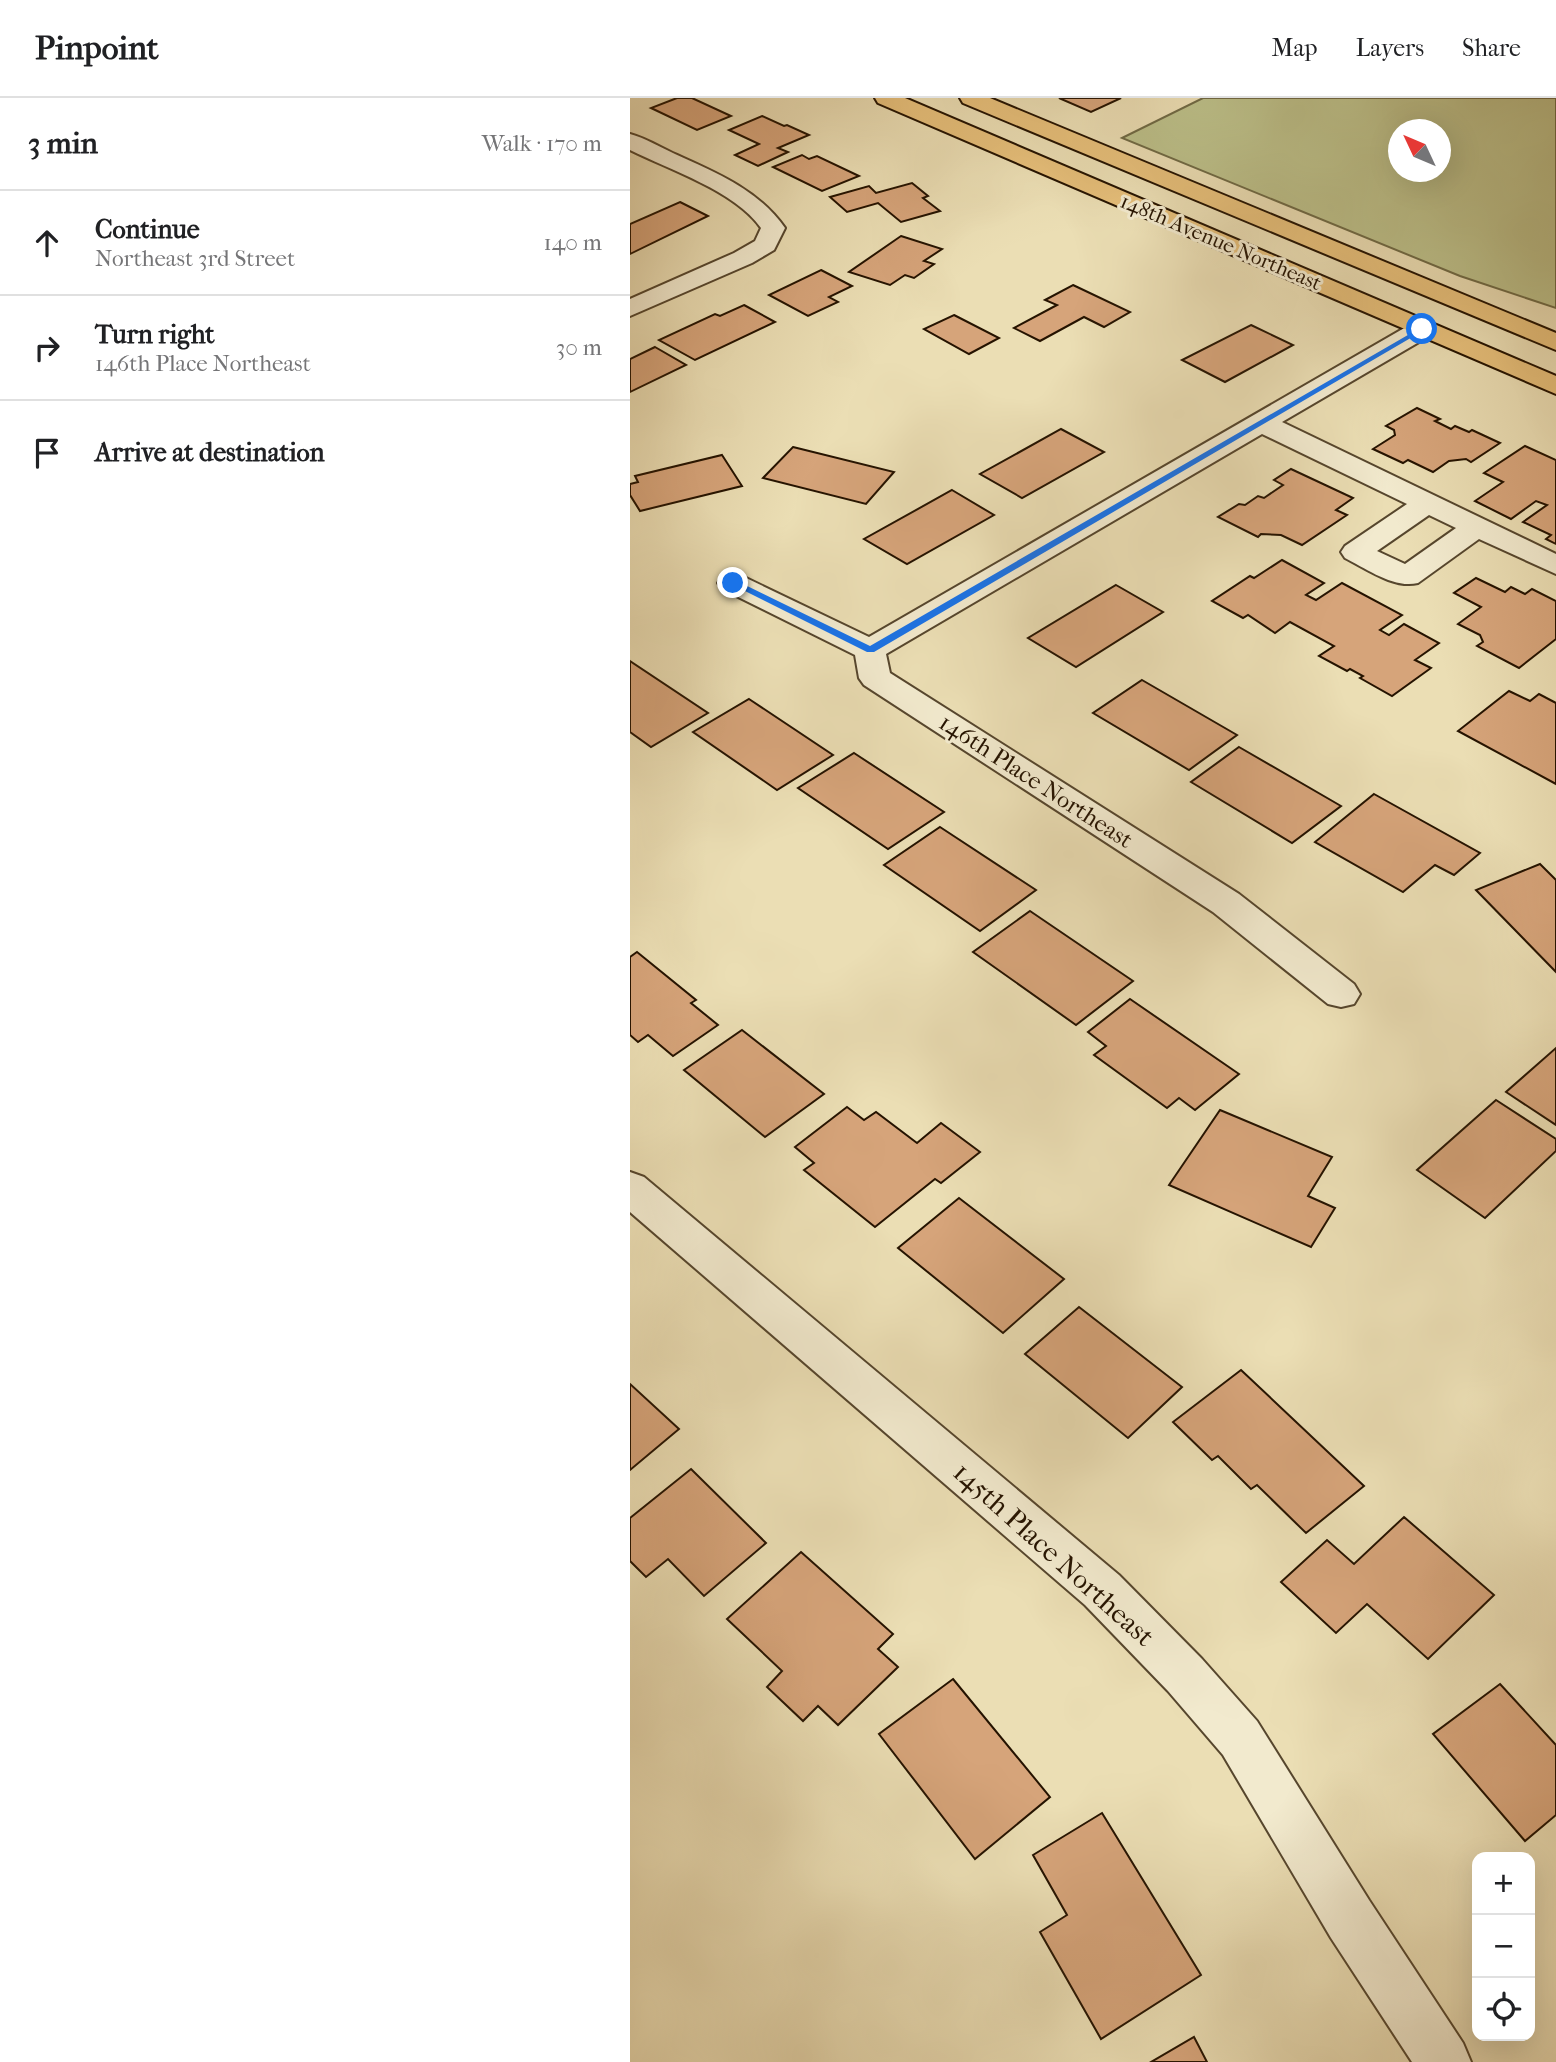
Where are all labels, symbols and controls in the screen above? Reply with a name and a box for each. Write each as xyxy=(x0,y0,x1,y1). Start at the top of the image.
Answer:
text: Pinpoint xyxy=(35,29,159,68)
text: Map xyxy=(1272,34,1318,62)
text: Layers xyxy=(1356,34,1424,62)
text: Share xyxy=(1462,34,1521,62)
north arrow xyxy=(1388,119,1451,182)
text: 3 min xyxy=(28,126,98,161)
text: Walk · 170 m xyxy=(482,130,602,157)
street label: 148th Avenue Northeast xyxy=(1117,189,1326,295)
text: Continue xyxy=(95,214,200,245)
icon: ahead xyxy=(28,224,66,262)
text: 140 m xyxy=(543,229,602,256)
text: Northeast 3rd Street xyxy=(95,245,295,272)
route start xyxy=(1406,313,1437,344)
text: Turn right xyxy=(95,319,215,350)
icon: right xyxy=(28,329,66,367)
text: 30 m xyxy=(556,334,602,361)
text: 146th Place Northeast xyxy=(95,350,311,377)
icon: arrive xyxy=(28,434,66,472)
text: Arrive at destination xyxy=(95,437,325,468)
route end xyxy=(717,567,748,598)
street label: 146th Place Northeast xyxy=(934,708,1138,854)
street label: 145th Place Northeast xyxy=(947,1455,1161,1653)
map controls xyxy=(1472,1852,1535,2041)
button: + xyxy=(1472,1852,1535,1915)
button: − xyxy=(1472,1915,1535,1978)
button: locate xyxy=(1472,1978,1535,2041)

